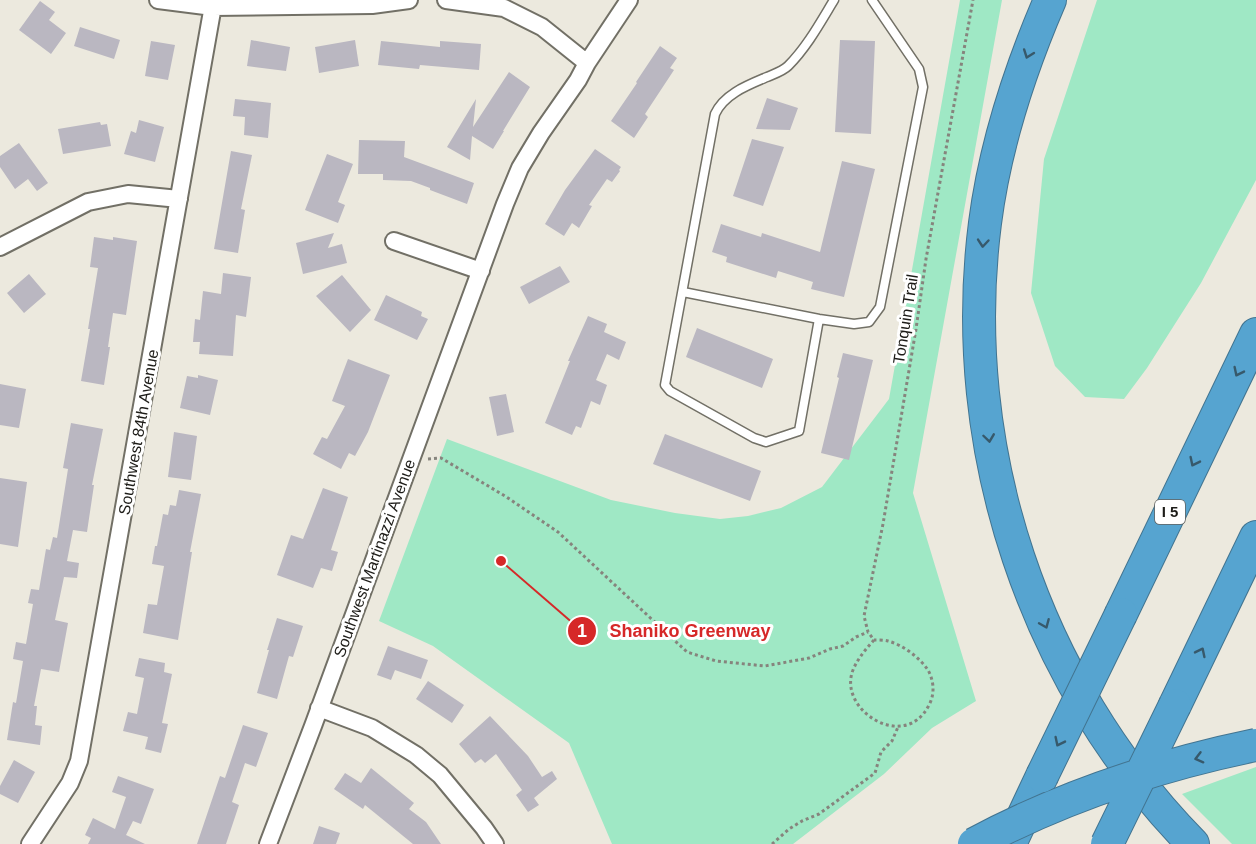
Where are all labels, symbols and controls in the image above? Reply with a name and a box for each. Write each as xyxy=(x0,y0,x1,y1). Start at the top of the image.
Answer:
one-way arrow xyxy=(1022,48,1035,59)
one-way arrow xyxy=(977,239,990,248)
street label: Tonquin Trail xyxy=(890,273,921,365)
street label: Southwest 84th Avenue xyxy=(116,348,161,516)
one-way arrow xyxy=(1233,366,1245,377)
one-way arrow xyxy=(983,433,995,442)
one-way arrow xyxy=(1189,456,1201,467)
street label: Southwest Martinazzi Avenue xyxy=(331,457,418,660)
road number: I 5 xyxy=(1155,500,1185,524)
callout: Shaniko Greenway xyxy=(567,613,782,649)
one-way arrow xyxy=(1038,617,1050,628)
text: 1 xyxy=(577,621,587,641)
text: Shaniko Greenway xyxy=(609,621,771,641)
one-way arrow xyxy=(1193,647,1205,658)
one-way arrow xyxy=(1054,736,1066,747)
one-way arrow xyxy=(1194,751,1204,764)

